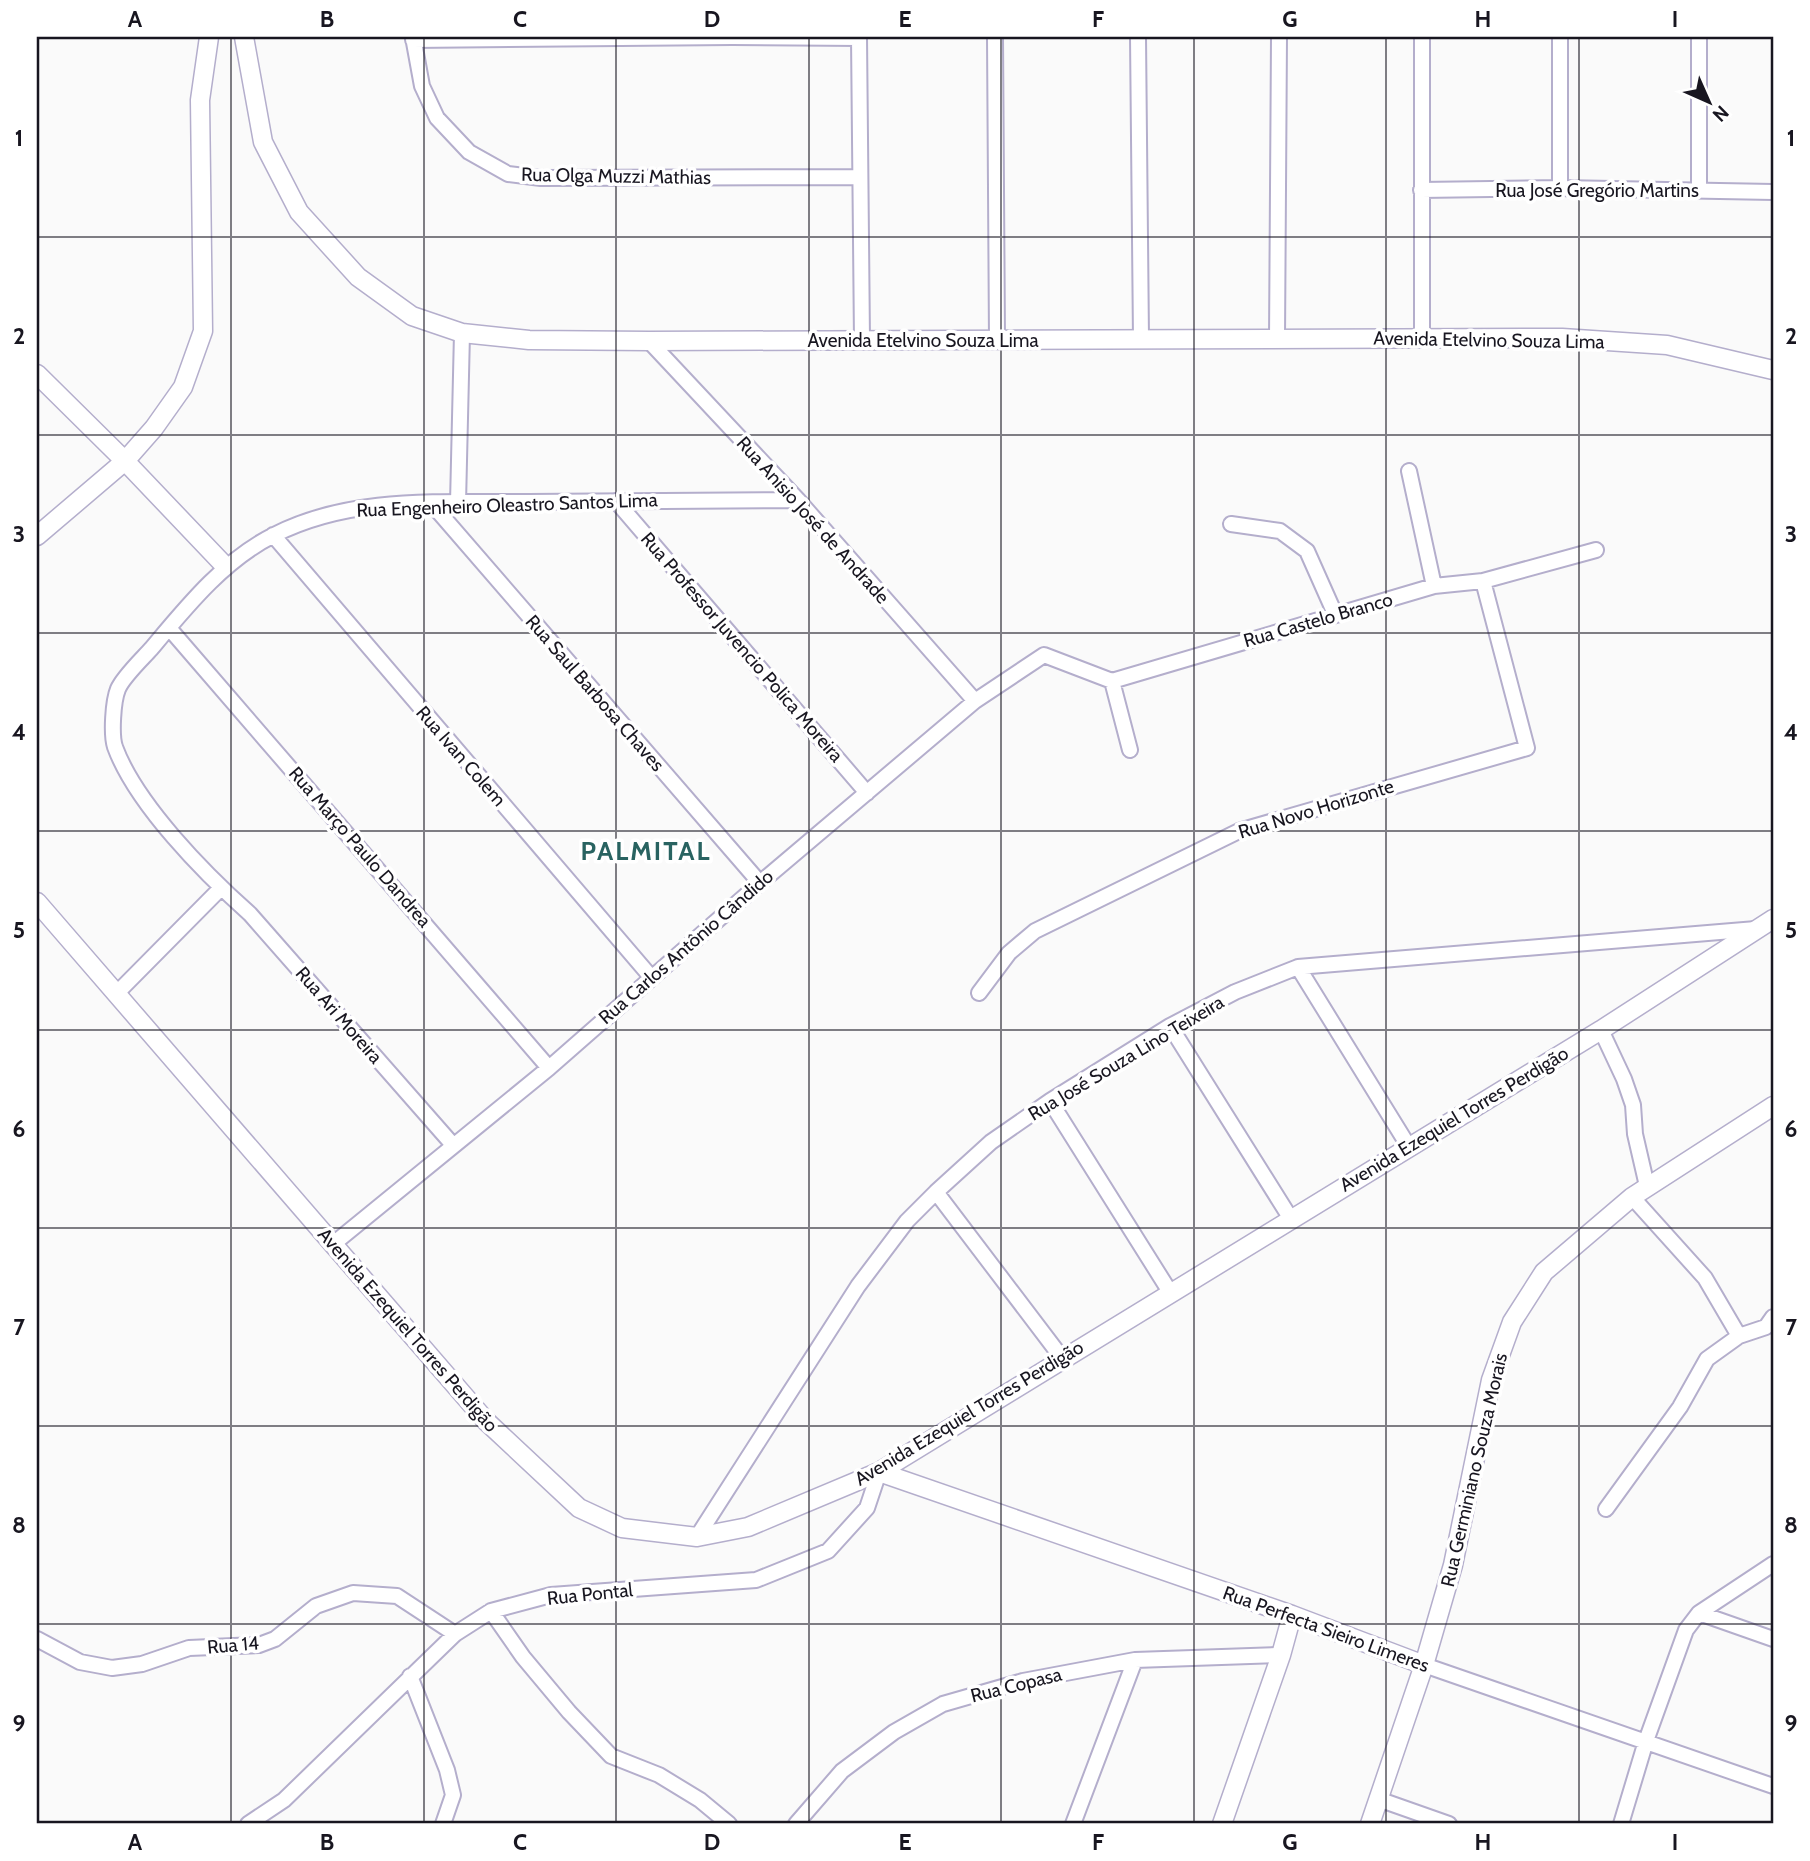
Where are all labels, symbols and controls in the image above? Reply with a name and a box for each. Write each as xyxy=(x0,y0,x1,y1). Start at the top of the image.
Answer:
text: A xyxy=(128,5,143,33)
text: B xyxy=(320,5,334,33)
text: C xyxy=(513,5,527,33)
text: D xyxy=(704,5,720,33)
text: E xyxy=(898,5,912,33)
text: F xyxy=(1092,5,1104,33)
text: G xyxy=(1282,5,1298,33)
text: H xyxy=(1475,5,1491,33)
text: I xyxy=(1672,5,1678,33)
north arrow xyxy=(1674,66,1744,136)
text: N xyxy=(1708,101,1734,127)
text: 1 xyxy=(15,124,23,152)
text: 1 xyxy=(1787,124,1795,152)
street label: Rua Olga Muzzi Mathias xyxy=(521,163,711,189)
street label: Rua José Gregório Martins xyxy=(1495,179,1699,202)
text: 2 xyxy=(13,322,25,350)
text: 2 xyxy=(1785,322,1797,350)
street label: Avenida Etelvino Souza Lima xyxy=(1373,326,1605,354)
street label: Avenida Etelvino Souza Lima xyxy=(807,329,1039,352)
street label: Rua Anisio José de Andrade xyxy=(732,432,894,609)
street label: Rua Engenheiro Oleastro Santos Lima xyxy=(356,488,658,522)
text: 3 xyxy=(13,520,25,548)
text: 3 xyxy=(1785,520,1797,548)
street label: Rua Professor Juvencio Polica Moreira xyxy=(636,527,848,767)
street label: Rua Castelo Branco xyxy=(1241,588,1395,652)
street label: Rua Saul Barbosa Chaves xyxy=(521,610,669,776)
street label: Rua Ivan Colem xyxy=(411,701,511,811)
text: 4 xyxy=(12,718,26,746)
text: 4 xyxy=(1784,718,1798,746)
street label: Rua Março Paulo Dandrea xyxy=(284,762,436,932)
street label: Rua Novo Horizonte xyxy=(1236,774,1397,844)
district label: PALMITAL xyxy=(581,835,711,867)
street label: Rua Carlos Antônio Cândido xyxy=(594,865,778,1029)
text: 5 xyxy=(13,916,25,944)
text: 5 xyxy=(1785,916,1797,944)
street label: Rua Ari Moreira xyxy=(291,962,387,1068)
street label: Rua José Souza Lino Teixeira xyxy=(1024,990,1228,1126)
street label: Avenida Ezequiel Torres Perdigão xyxy=(1335,1041,1573,1197)
text: 6 xyxy=(13,1115,25,1143)
text: 6 xyxy=(1785,1115,1797,1143)
street label: Avenida Ezequiel Torres Perdigão xyxy=(313,1223,503,1437)
text: 7 xyxy=(13,1313,25,1341)
text: 7 xyxy=(1785,1313,1797,1341)
street label: Avenida Ezequiel Torres Perdigão xyxy=(850,1335,1088,1491)
street label: Rua Germiniano Souza Morais xyxy=(1436,1351,1512,1589)
text: 8 xyxy=(12,1511,26,1539)
text: 8 xyxy=(1784,1511,1798,1539)
street label: Rua Pontal xyxy=(546,1578,635,1610)
street label: Rua Perfecta Sieiro Limeres xyxy=(1220,1581,1432,1677)
street label: Rua 14 xyxy=(206,1631,260,1659)
street label: Rua Copasa xyxy=(968,1663,1064,1707)
text: 9 xyxy=(13,1709,25,1737)
text: 9 xyxy=(1785,1709,1797,1737)
text: A xyxy=(128,1828,143,1856)
text: B xyxy=(320,1828,334,1856)
text: C xyxy=(513,1828,527,1856)
text: D xyxy=(704,1828,720,1856)
text: E xyxy=(898,1828,912,1856)
text: F xyxy=(1092,1828,1104,1856)
text: G xyxy=(1282,1828,1298,1856)
text: H xyxy=(1475,1828,1491,1856)
text: I xyxy=(1672,1828,1678,1856)

